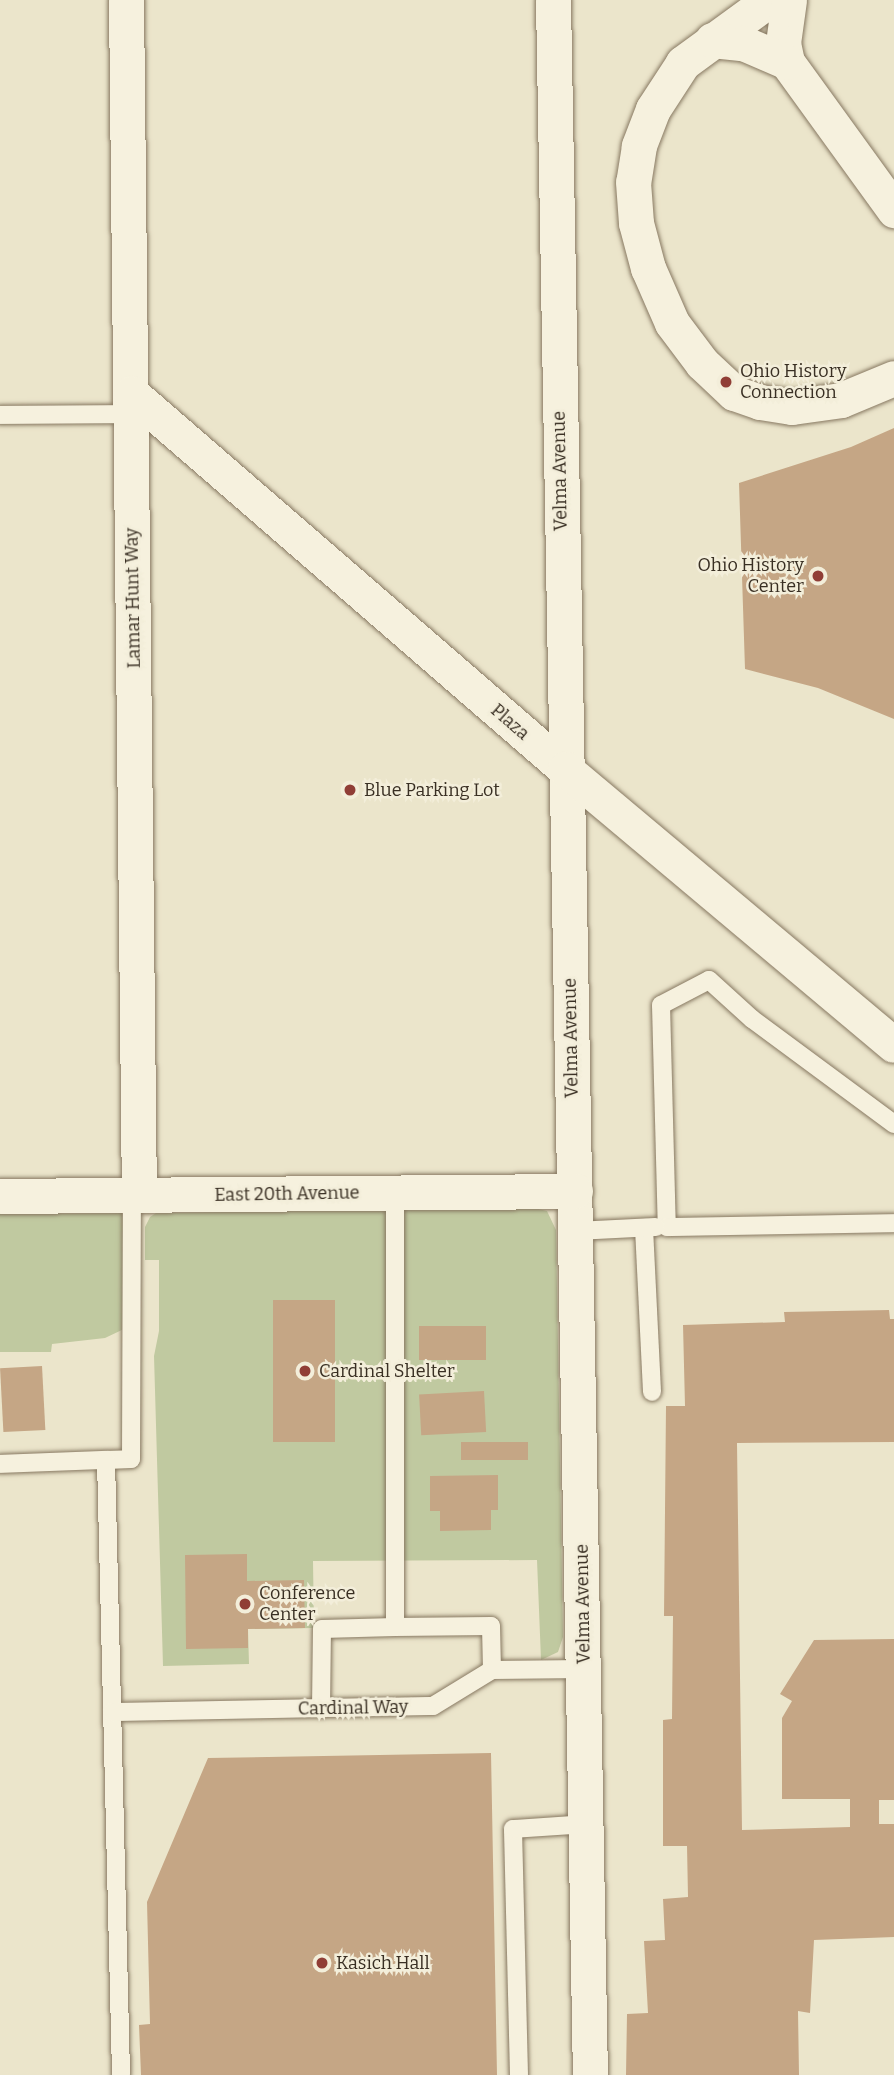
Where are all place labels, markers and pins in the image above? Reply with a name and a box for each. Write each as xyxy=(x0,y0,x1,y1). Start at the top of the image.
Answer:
place label: Ohio History Connection xyxy=(740,361,846,404)
marker: Ohio History Connection xyxy=(718,374,734,390)
place label: Ohio History Center xyxy=(698,555,804,598)
marker: Ohio History Center xyxy=(810,568,826,584)
place label: Blue Parking Lot xyxy=(364,779,500,801)
marker: Blue Parking Lot xyxy=(342,782,358,798)
place label: Cardinal Shelter xyxy=(319,1360,455,1382)
marker: Cardinal Shelter xyxy=(297,1363,313,1379)
place label: Conference Center xyxy=(259,1583,355,1626)
marker: Conference Center xyxy=(237,1596,253,1612)
place label: Kasich Hall xyxy=(336,1952,430,1974)
marker: Kasich Hall xyxy=(314,1955,330,1971)

